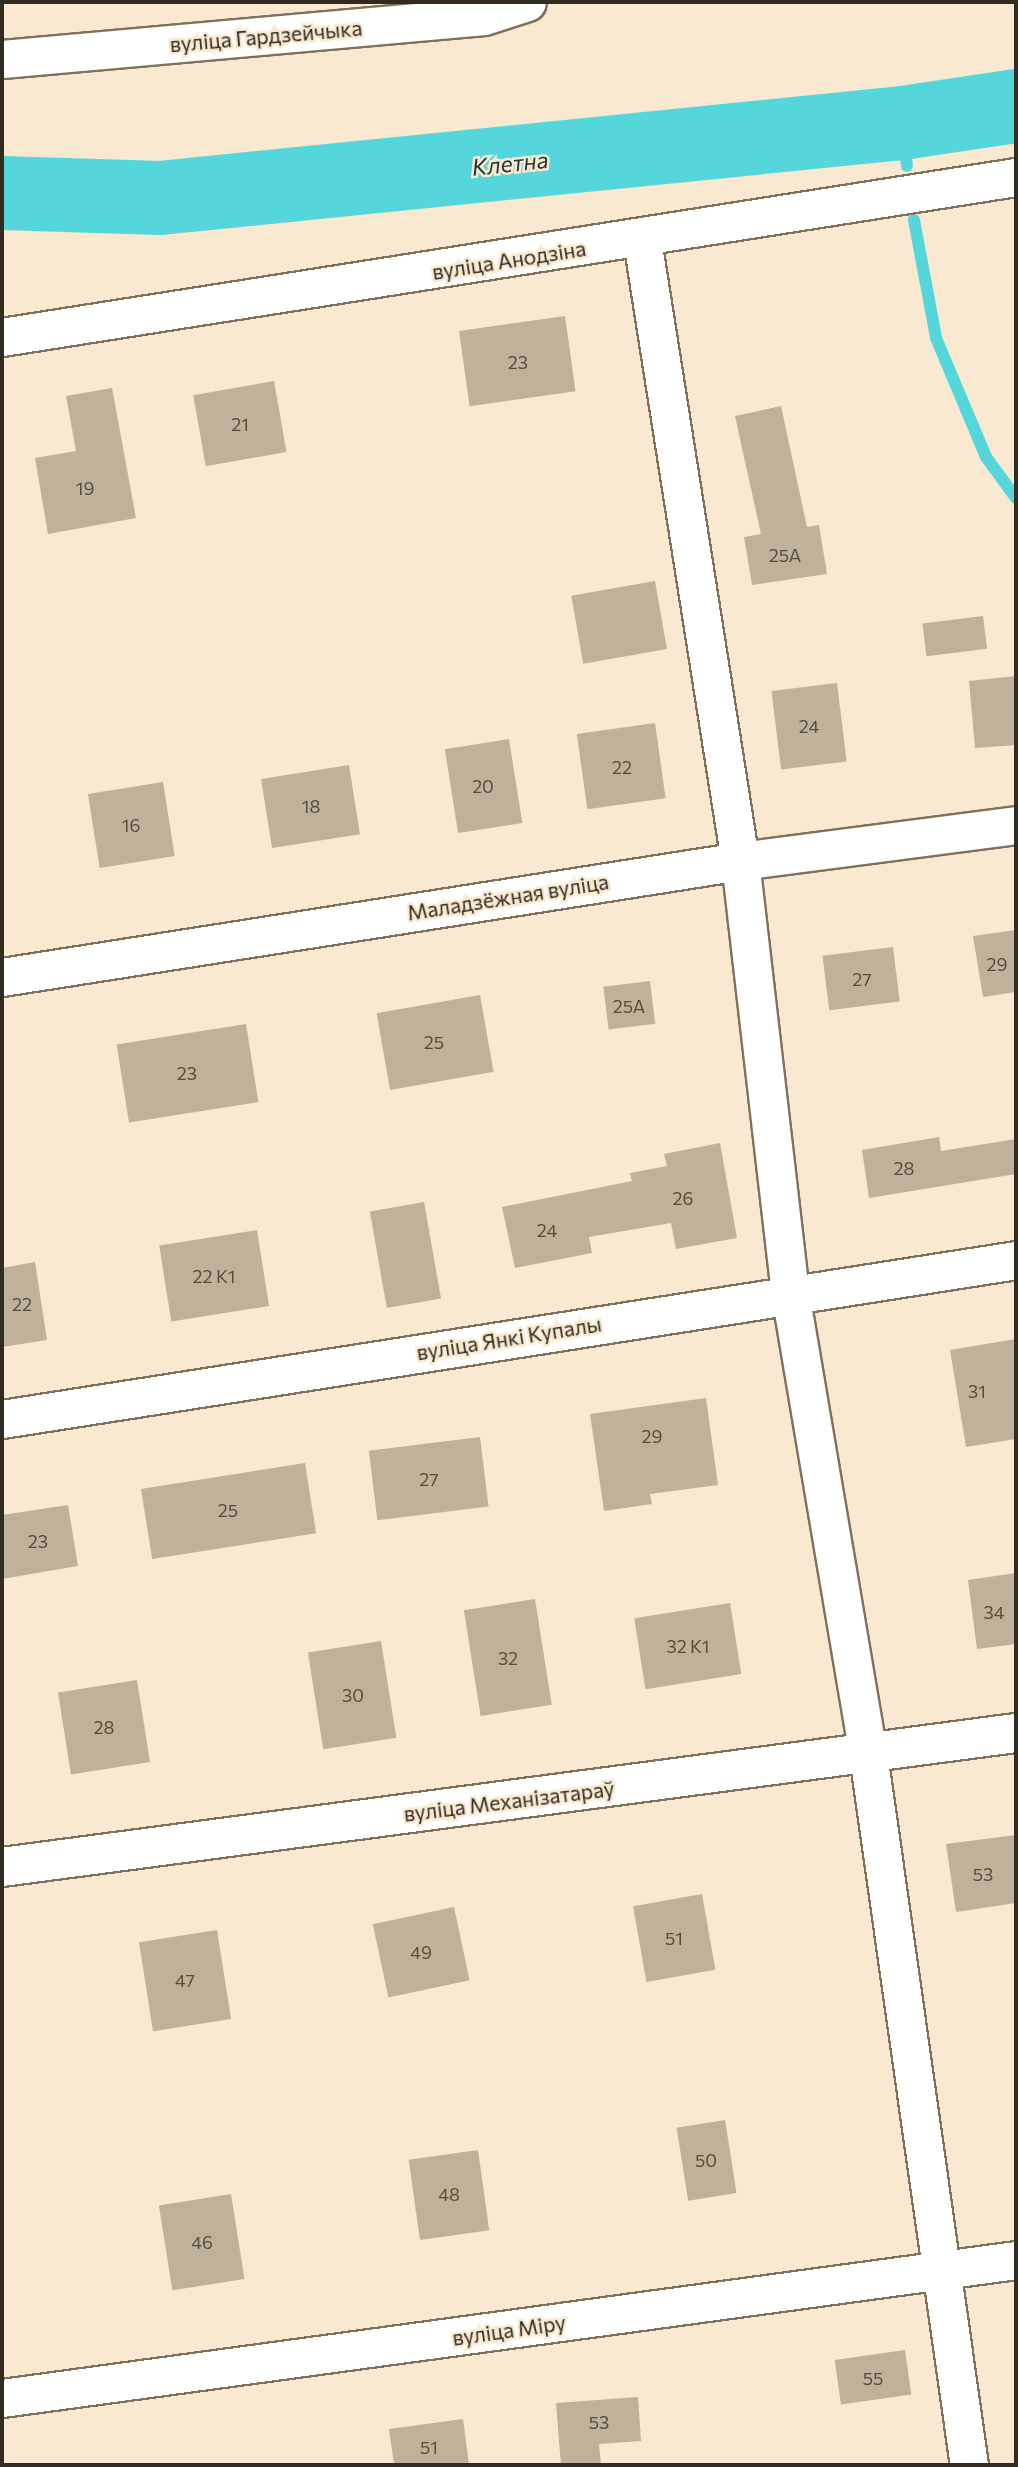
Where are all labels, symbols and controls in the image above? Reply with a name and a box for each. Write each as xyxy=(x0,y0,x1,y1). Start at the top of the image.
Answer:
street label: вуліца Гардзейчыка xyxy=(169,15,363,57)
water label: Клетна xyxy=(470,145,550,181)
street label: вуліца Анодзіна xyxy=(430,235,588,285)
house number: 23 xyxy=(508,351,528,373)
house number: 21 xyxy=(231,413,249,435)
house number: 19 xyxy=(76,477,94,499)
house number: 25А xyxy=(769,544,801,566)
house number: 24 xyxy=(799,715,819,737)
house number: 22 xyxy=(612,756,632,778)
house number: 20 xyxy=(472,775,494,797)
house number: 18 xyxy=(302,795,320,817)
house number: 16 xyxy=(122,814,140,836)
street label: Маладзёжная вуліца xyxy=(405,869,611,925)
house number: 29 xyxy=(987,953,1007,975)
house number: 27 xyxy=(852,968,872,990)
house number: 25А xyxy=(613,995,645,1017)
house number: 25 xyxy=(424,1031,444,1053)
house number: 23 xyxy=(177,1062,197,1084)
house number: 28 xyxy=(894,1157,914,1179)
house number: 26 xyxy=(673,1187,693,1209)
house number: 24 xyxy=(537,1219,557,1241)
house number: 22 К1 xyxy=(193,1265,235,1287)
house number: 22 xyxy=(12,1293,32,1315)
street label: вуліца Янкі Купалы xyxy=(415,1311,603,1365)
house number: 31 xyxy=(968,1380,986,1402)
house number: 29 xyxy=(642,1425,662,1447)
house number: 27 xyxy=(419,1468,439,1490)
house number: 25 xyxy=(218,1499,238,1521)
house number: 23 xyxy=(28,1530,48,1552)
house number: 34 xyxy=(983,1601,1005,1623)
house number: 32 К1 xyxy=(666,1635,710,1657)
house number: 32 xyxy=(498,1647,518,1669)
house number: 30 xyxy=(342,1684,364,1706)
house number: 28 xyxy=(94,1716,114,1738)
street label: вуліца Механізатараў xyxy=(402,1776,616,1826)
house number: 53 xyxy=(973,1863,993,1885)
house number: 51 xyxy=(665,1927,683,1949)
house number: 49 xyxy=(410,1941,432,1963)
house number: 47 xyxy=(175,1969,195,1991)
house number: 50 xyxy=(695,2149,717,2171)
house number: 48 xyxy=(438,2183,460,2205)
house number: 46 xyxy=(191,2231,213,2253)
street label: вуліца Міру xyxy=(451,2310,567,2350)
house number: 55 xyxy=(863,2367,883,2389)
house number: 53 xyxy=(589,2411,609,2433)
house number: 51 xyxy=(420,2436,438,2458)

